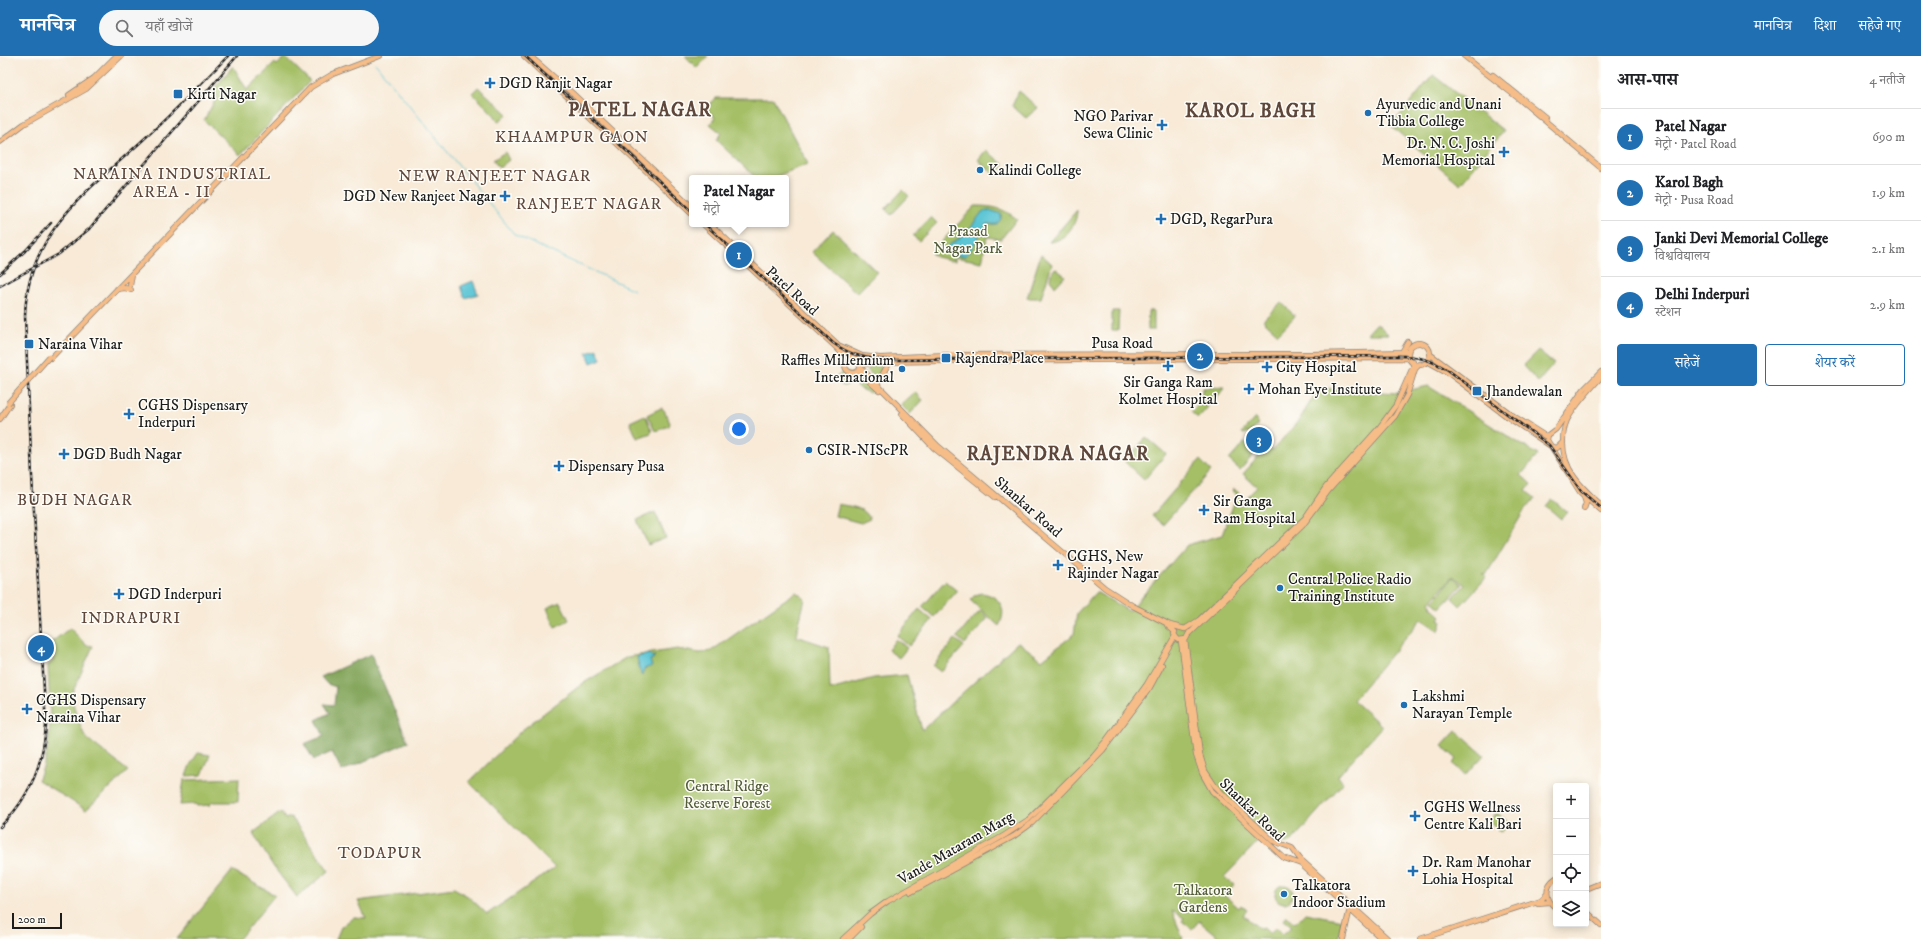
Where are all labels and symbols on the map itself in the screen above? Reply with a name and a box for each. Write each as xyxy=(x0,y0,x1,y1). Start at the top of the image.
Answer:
place label: DGD Ranjit Nagar xyxy=(499,74,613,93)
marker: DGD Ranjit Nagar xyxy=(484,77,496,89)
place label: Kirti Nagar xyxy=(187,85,257,104)
marker: Kirti Nagar xyxy=(172,88,184,100)
place label: Ayurvedic and Unani Tibbia College xyxy=(1376,95,1501,131)
district label: PATEL NAGAR xyxy=(568,99,712,122)
district label: KAROL BAGH xyxy=(1185,100,1317,123)
place label: NGO Parivar Sewa Clinic xyxy=(1073,107,1154,143)
marker: Ayurvedic and Unani Tibbia College xyxy=(1363,108,1373,118)
marker: NGO Parivar Sewa Clinic xyxy=(1156,119,1168,131)
district label: KHAAMPUR GAON xyxy=(495,127,649,147)
place label: Dr. N. C. Joshi Memorial Hospital xyxy=(1382,134,1495,170)
marker: Dr. N. C. Joshi Memorial Hospital xyxy=(1498,146,1510,158)
place label: Kalindi College xyxy=(988,161,1082,180)
district label: NARAINA INDUSTRIAL AREA - II xyxy=(73,164,271,202)
marker: Kalindi College xyxy=(975,165,985,175)
district label: NEW RANJEET NAGAR xyxy=(399,166,592,186)
place label: DGD New Ranjeet Nagar xyxy=(343,187,496,206)
marker: DGD New Ranjeet Nagar xyxy=(499,190,511,202)
district label: RANJEET NAGAR xyxy=(516,194,662,214)
place label: DGD, RegarPura xyxy=(1170,210,1273,229)
marker: DGD, RegarPura xyxy=(1155,213,1167,225)
park label: Prasad Nagar Park xyxy=(934,222,1003,258)
pin: 1 xyxy=(726,240,752,270)
street label: Patel Road xyxy=(762,262,823,320)
street label: Pusa Road xyxy=(1091,334,1153,353)
place label: Naraina Vihar xyxy=(38,335,123,354)
marker: Naraina Vihar xyxy=(23,338,35,350)
pin: 2 xyxy=(1187,341,1213,371)
place label: Rajendra Place xyxy=(955,349,1044,368)
place label: Raffles Millennium International xyxy=(781,351,894,387)
marker: Rajendra Place xyxy=(940,352,952,364)
place label: City Hospital xyxy=(1276,358,1357,377)
marker: Sir Ganga Ram Kolmet Hospital xyxy=(1162,360,1174,372)
marker: City Hospital xyxy=(1261,361,1273,373)
marker: Raffles Millennium International xyxy=(897,364,907,374)
place label: Sir Ganga Ram Kolmet Hospital xyxy=(1118,373,1218,409)
place label: Mohan Eye Institute xyxy=(1258,380,1382,399)
place label: Jhandewalan xyxy=(1484,382,1563,401)
marker: Mohan Eye Institute xyxy=(1243,383,1255,395)
marker: Jhandewalan xyxy=(1471,385,1483,397)
place label: CGHS Dispensary Inderpuri xyxy=(138,396,249,432)
marker: CGHS Dispensary Inderpuri xyxy=(123,408,135,420)
your location xyxy=(729,419,749,439)
pin: 3 xyxy=(1246,425,1272,455)
place label: CSIR-NIScPR xyxy=(817,441,909,460)
district label: RAJENDRA NAGAR xyxy=(966,443,1150,466)
place label: DGD Budh Nagar xyxy=(73,445,182,464)
marker: CSIR-NIScPR xyxy=(804,445,814,455)
marker: DGD Budh Nagar xyxy=(58,448,70,460)
place label: Dispensary Pusa xyxy=(568,457,665,476)
marker: Dispensary Pusa xyxy=(553,460,565,472)
street label: Shankar Road xyxy=(990,472,1066,542)
district label: BUDH NAGAR xyxy=(17,490,133,510)
place label: Sir Ganga Ram Hospital xyxy=(1213,492,1296,528)
marker: Sir Ganga Ram Hospital xyxy=(1198,504,1210,516)
place label: CGHS, New Rajinder Nagar xyxy=(1067,547,1159,583)
marker: CGHS, New Rajinder Nagar xyxy=(1052,559,1064,571)
place label: Central Police Radio Training Institute xyxy=(1288,570,1411,606)
marker: Central Police Radio Training Institute xyxy=(1275,583,1285,593)
place label: DGD Inderpuri xyxy=(128,585,222,604)
marker: DGD Inderpuri xyxy=(113,588,125,600)
district label: INDRAPURI xyxy=(81,608,181,628)
pin: 4 xyxy=(28,633,54,663)
place label: Lakshmi Narayan Temple xyxy=(1412,687,1512,723)
place label: CGHS Dispensary Naraina Vihar xyxy=(36,691,147,727)
marker: Lakshmi Narayan Temple xyxy=(1399,700,1409,710)
marker: CGHS Dispensary Naraina Vihar xyxy=(21,703,33,715)
street label: Shankar Road xyxy=(1215,774,1289,846)
park label: Central Ridge Reserve Forest xyxy=(684,777,771,813)
place label: CGHS Wellness Centre Kali Bari xyxy=(1424,798,1522,834)
street label: Vande Mataram Marg xyxy=(894,807,1018,889)
marker: CGHS Wellness Centre Kali Bari xyxy=(1409,810,1421,822)
district label: TODAPUR xyxy=(338,843,422,863)
place label: Dr. Ram Manohar Lohia Hospital xyxy=(1422,853,1531,889)
marker: Dr. Ram Manohar Lohia Hospital xyxy=(1407,865,1419,877)
place label: Talkatora Indoor Stadium xyxy=(1292,876,1386,912)
park label: Talkatora Gardens xyxy=(1174,881,1233,917)
marker: Talkatora Indoor Stadium xyxy=(1279,889,1289,899)
scale bar xyxy=(12,911,62,930)

